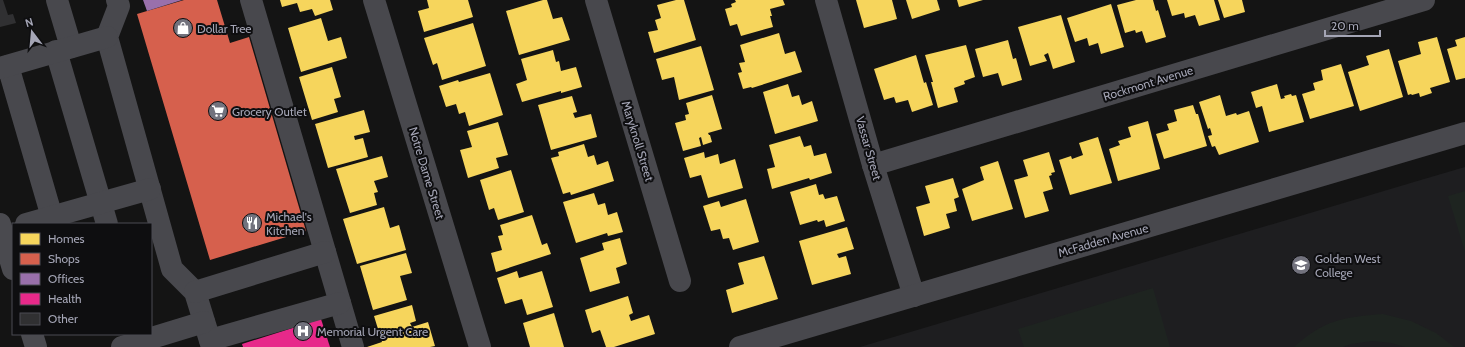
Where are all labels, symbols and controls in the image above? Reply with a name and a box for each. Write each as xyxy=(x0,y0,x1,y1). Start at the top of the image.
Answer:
north arrow xyxy=(12,12,52,52)
scale bar xyxy=(1325,12,1380,38)
text: N xyxy=(24,15,35,30)
shop icon: Dollar Tree xyxy=(172,17,194,39)
text: 20 m xyxy=(1331,18,1359,33)
place label: Dollar Tree xyxy=(197,21,251,36)
street label: Rockmont Avenue xyxy=(1101,62,1195,104)
street label: Maryknoll Street xyxy=(619,99,657,183)
supermarket icon: Grocery Outlet xyxy=(207,100,229,122)
place label: Grocery Outlet xyxy=(232,104,307,119)
street label: Vassar Street xyxy=(853,114,885,182)
street label: Notre Dame Street xyxy=(406,125,448,221)
place label: Michael's Kitchen xyxy=(266,209,312,238)
restaurant icon: Michael's Kitchen xyxy=(241,212,263,234)
street label: McFadden Avenue xyxy=(1056,220,1150,260)
legend xyxy=(12,223,152,335)
text: Homes xyxy=(48,231,85,246)
text: Shops xyxy=(48,251,80,266)
place label: Golden West College xyxy=(1315,251,1381,280)
school or university icon: Golden West College xyxy=(1290,254,1312,276)
text: Offices xyxy=(48,271,84,286)
text: Health xyxy=(48,291,82,306)
text: Other xyxy=(48,311,78,326)
hospital icon: Memorial Urgent Care xyxy=(292,320,314,342)
place label: Memorial Urgent Care xyxy=(317,324,428,339)

